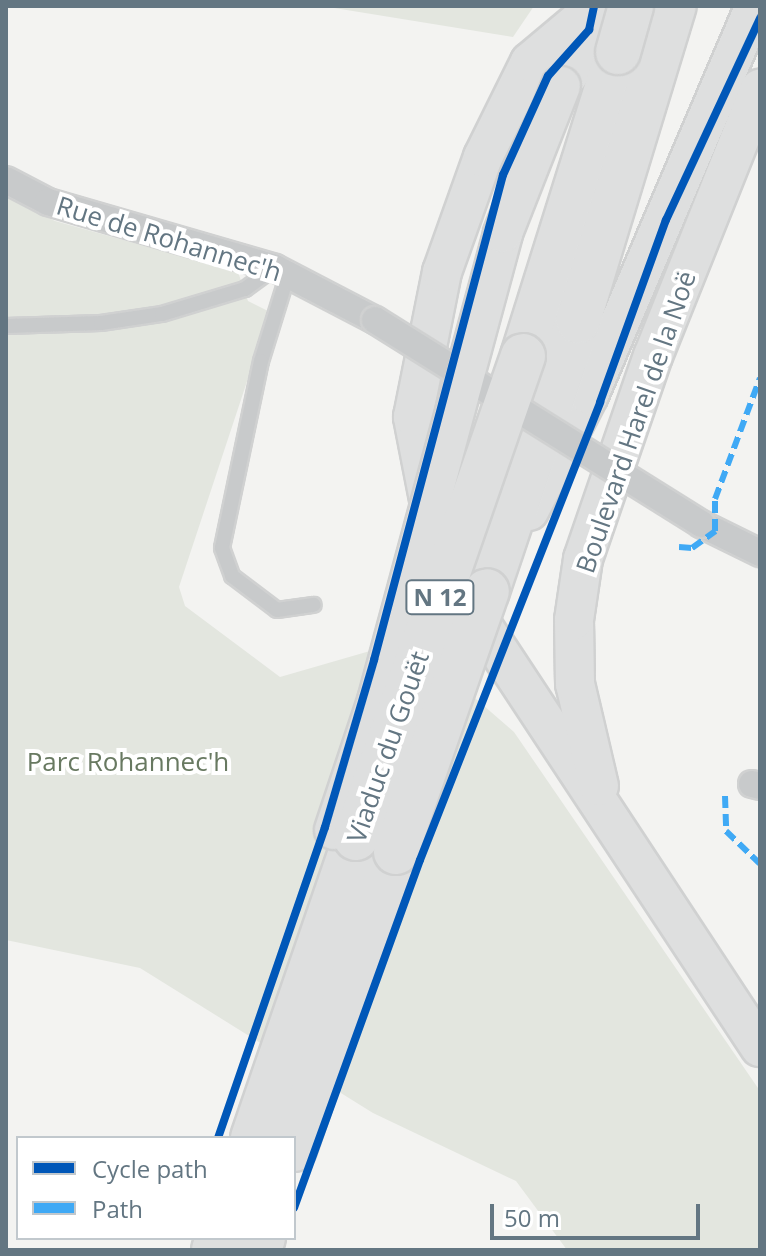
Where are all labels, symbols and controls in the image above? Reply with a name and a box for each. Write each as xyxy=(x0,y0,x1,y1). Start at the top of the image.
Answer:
street label: Rue de Rohannec'h xyxy=(53,190,285,288)
street label: Boulevard Harel de la Noë xyxy=(570,267,702,577)
road number: N 12 xyxy=(404,577,476,617)
street label: Viaduc du Gouët xyxy=(341,647,435,847)
park label: Parc Rohannec'h xyxy=(27,746,229,778)
legend xyxy=(16,1136,296,1240)
text: Cycle path xyxy=(92,1152,208,1185)
scale bar xyxy=(494,1188,704,1238)
text: Path xyxy=(92,1192,143,1225)
text: 50 m xyxy=(504,1201,560,1234)

